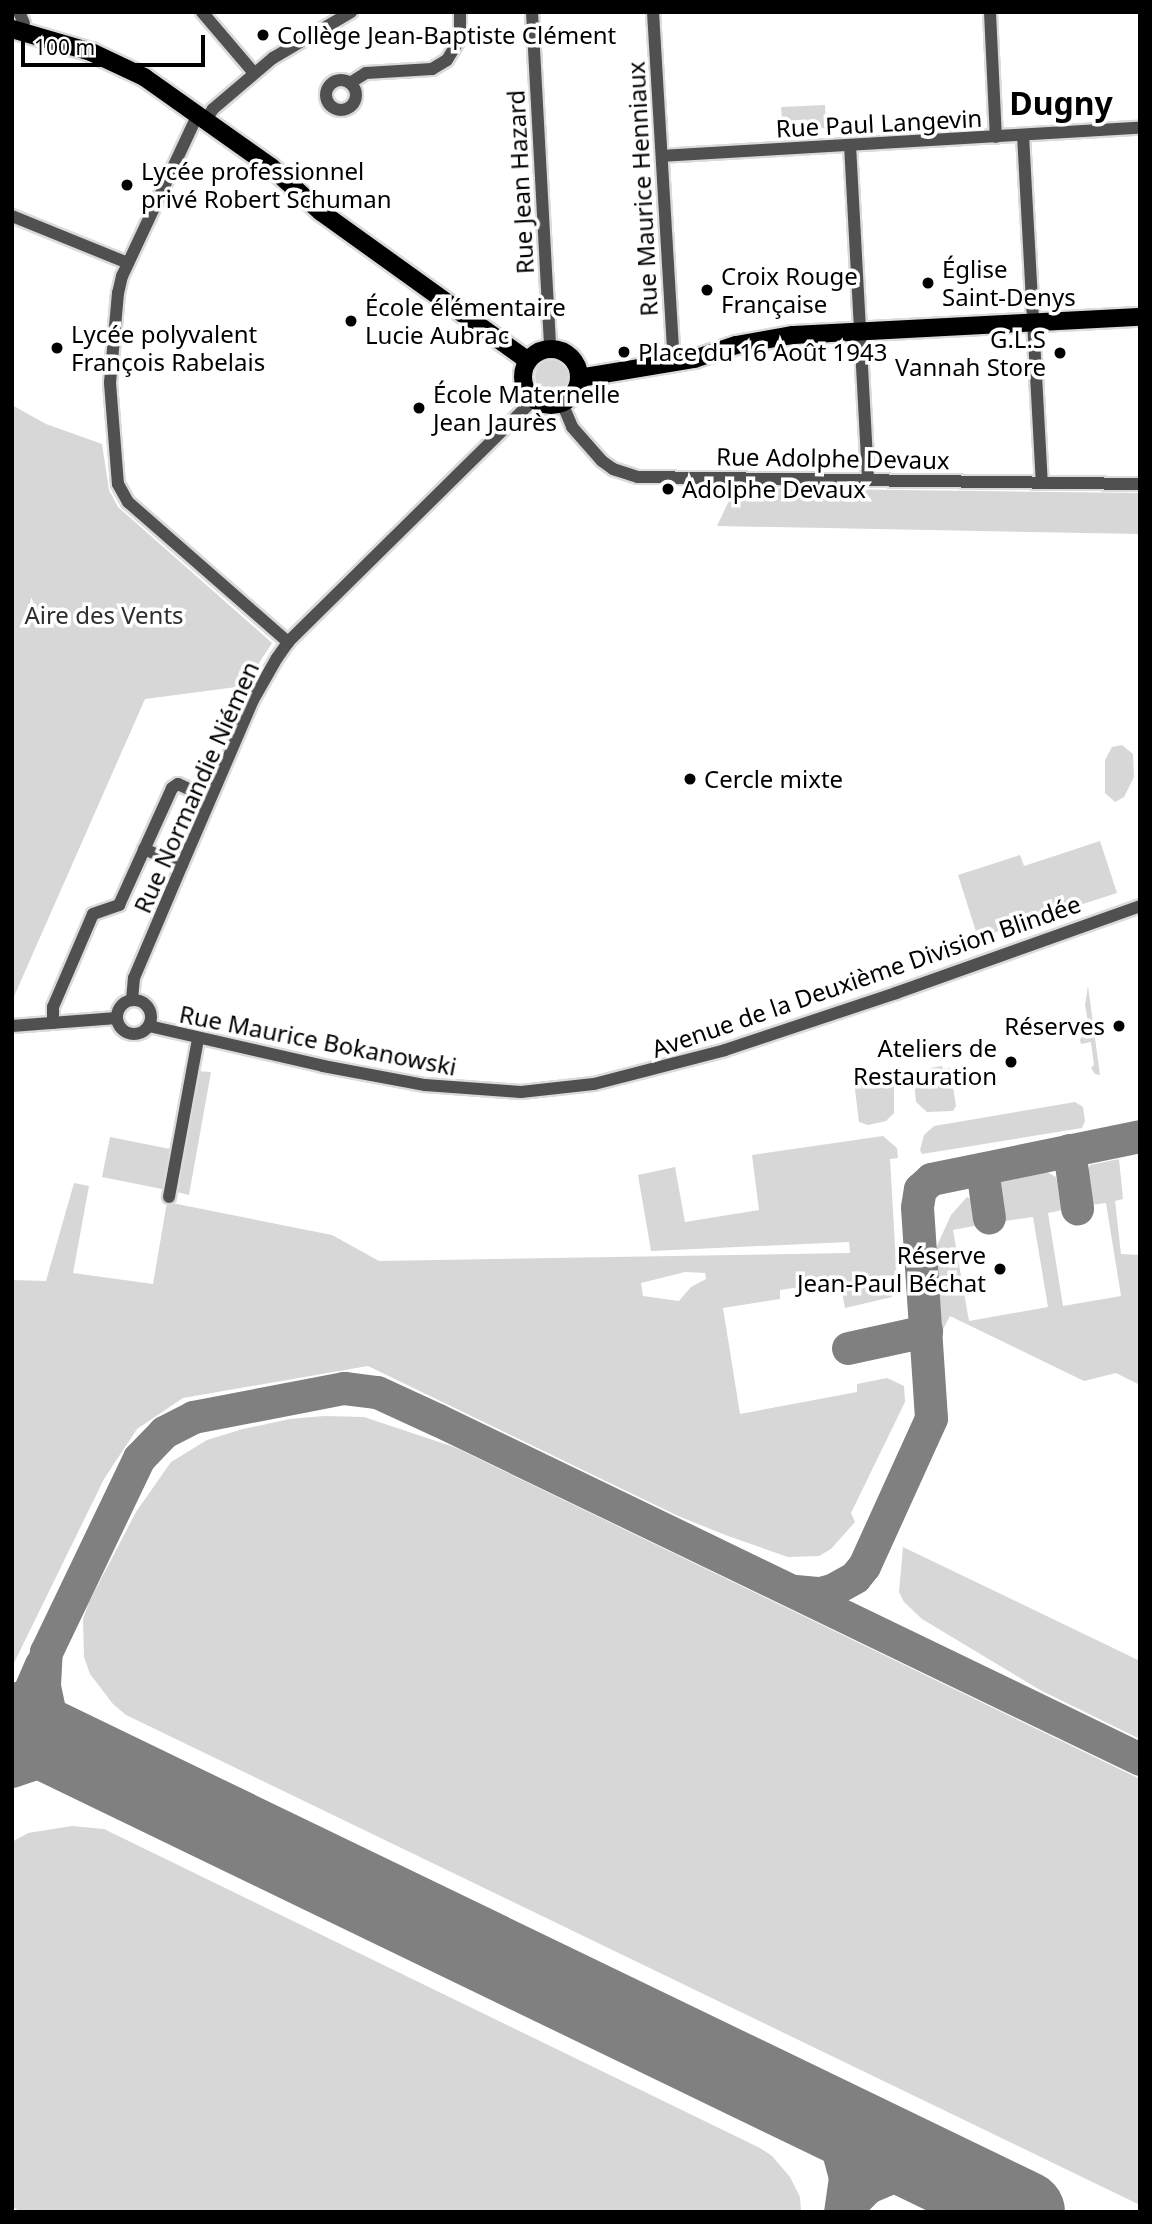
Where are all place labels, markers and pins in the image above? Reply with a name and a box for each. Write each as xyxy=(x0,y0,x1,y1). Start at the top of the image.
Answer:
place label: Collège Jean-Baptiste Clément xyxy=(277,21,616,49)
marker: Collège Jean-Baptiste Clément xyxy=(255,27,271,43)
place label: Lycée professionnel privé Robert Schuman xyxy=(141,157,391,213)
marker: Lycée professionnel privé Robert Schuman xyxy=(119,177,135,193)
place label: Église Saint-Denys xyxy=(942,255,1076,311)
place label: Croix Rouge Française xyxy=(721,262,858,318)
marker: Église Saint-Denys xyxy=(920,275,936,291)
marker: Croix Rouge Française xyxy=(699,282,715,298)
place label: École élémentaire Lucie Aubrac xyxy=(365,293,566,349)
marker: École élémentaire Lucie Aubrac xyxy=(343,313,359,329)
place label: Lycée polyvalent François Rabelais xyxy=(71,320,265,376)
place label: G.L.S Vannah Store xyxy=(895,325,1046,381)
place label: Place du 16 Août 1943 xyxy=(638,338,888,366)
marker: Lycée polyvalent François Rabelais xyxy=(49,340,65,356)
marker: Place du 16 Août 1943 xyxy=(616,344,632,360)
marker: G.L.S Vannah Store xyxy=(1052,345,1068,361)
place label: École Maternelle Jean Jaurès xyxy=(433,380,620,436)
marker: École Maternelle Jean Jaurès xyxy=(411,400,427,416)
place label: Adolphe Devaux xyxy=(682,475,866,503)
marker: Adolphe Devaux xyxy=(660,481,676,497)
place label: Cercle mixte xyxy=(704,765,843,793)
marker: Cercle mixte xyxy=(682,771,698,787)
place label: Réserves xyxy=(1004,1012,1105,1040)
marker: Réserves xyxy=(1111,1018,1127,1034)
place label: Ateliers de Restauration xyxy=(853,1034,997,1090)
marker: Ateliers de Restauration xyxy=(1003,1054,1019,1070)
place label: Réserve Jean-Paul Béchat xyxy=(797,1241,986,1297)
marker: Réserve Jean-Paul Béchat xyxy=(992,1261,1008,1277)

